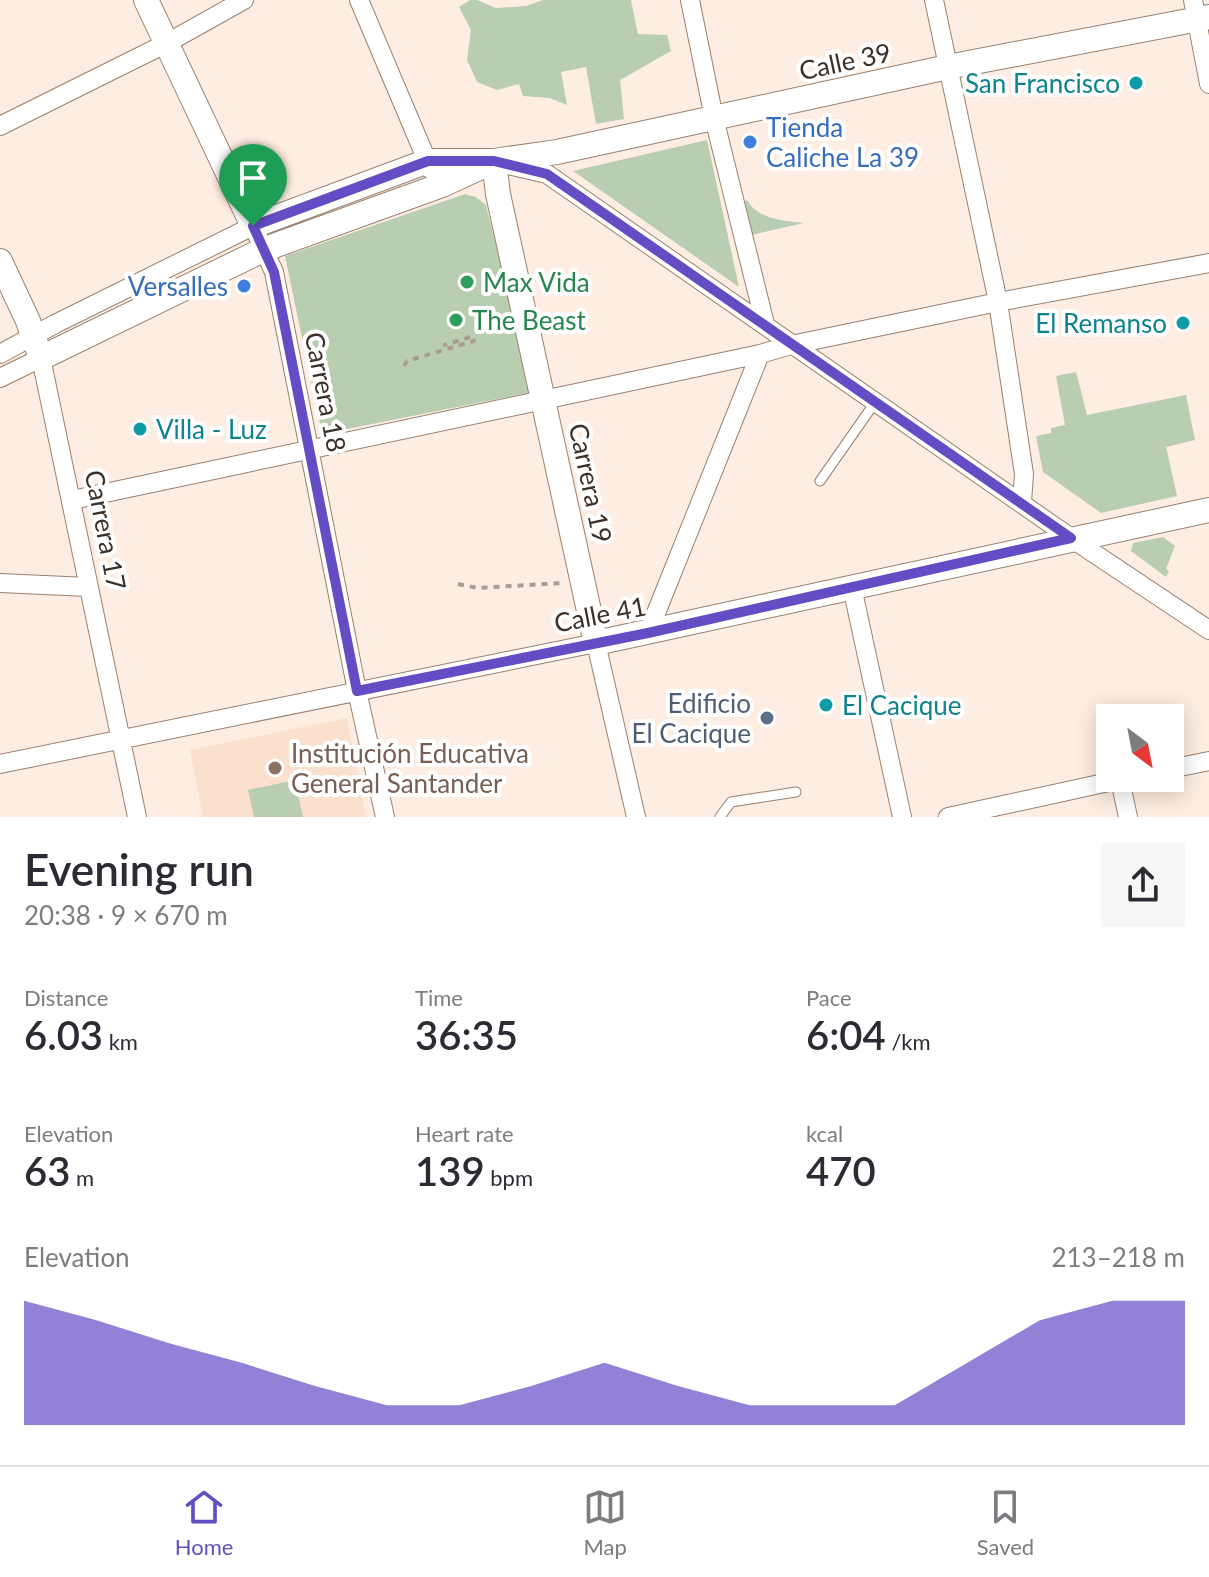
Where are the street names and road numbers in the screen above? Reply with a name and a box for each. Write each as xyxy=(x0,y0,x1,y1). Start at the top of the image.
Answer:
street label: Calle 39 xyxy=(796,36,894,86)
street label: Carrera 18 xyxy=(299,329,353,455)
street label: Carrera 19 xyxy=(563,420,619,546)
street label: Carrera 17 xyxy=(79,467,133,593)
street label: Calle 41 xyxy=(551,589,649,639)

